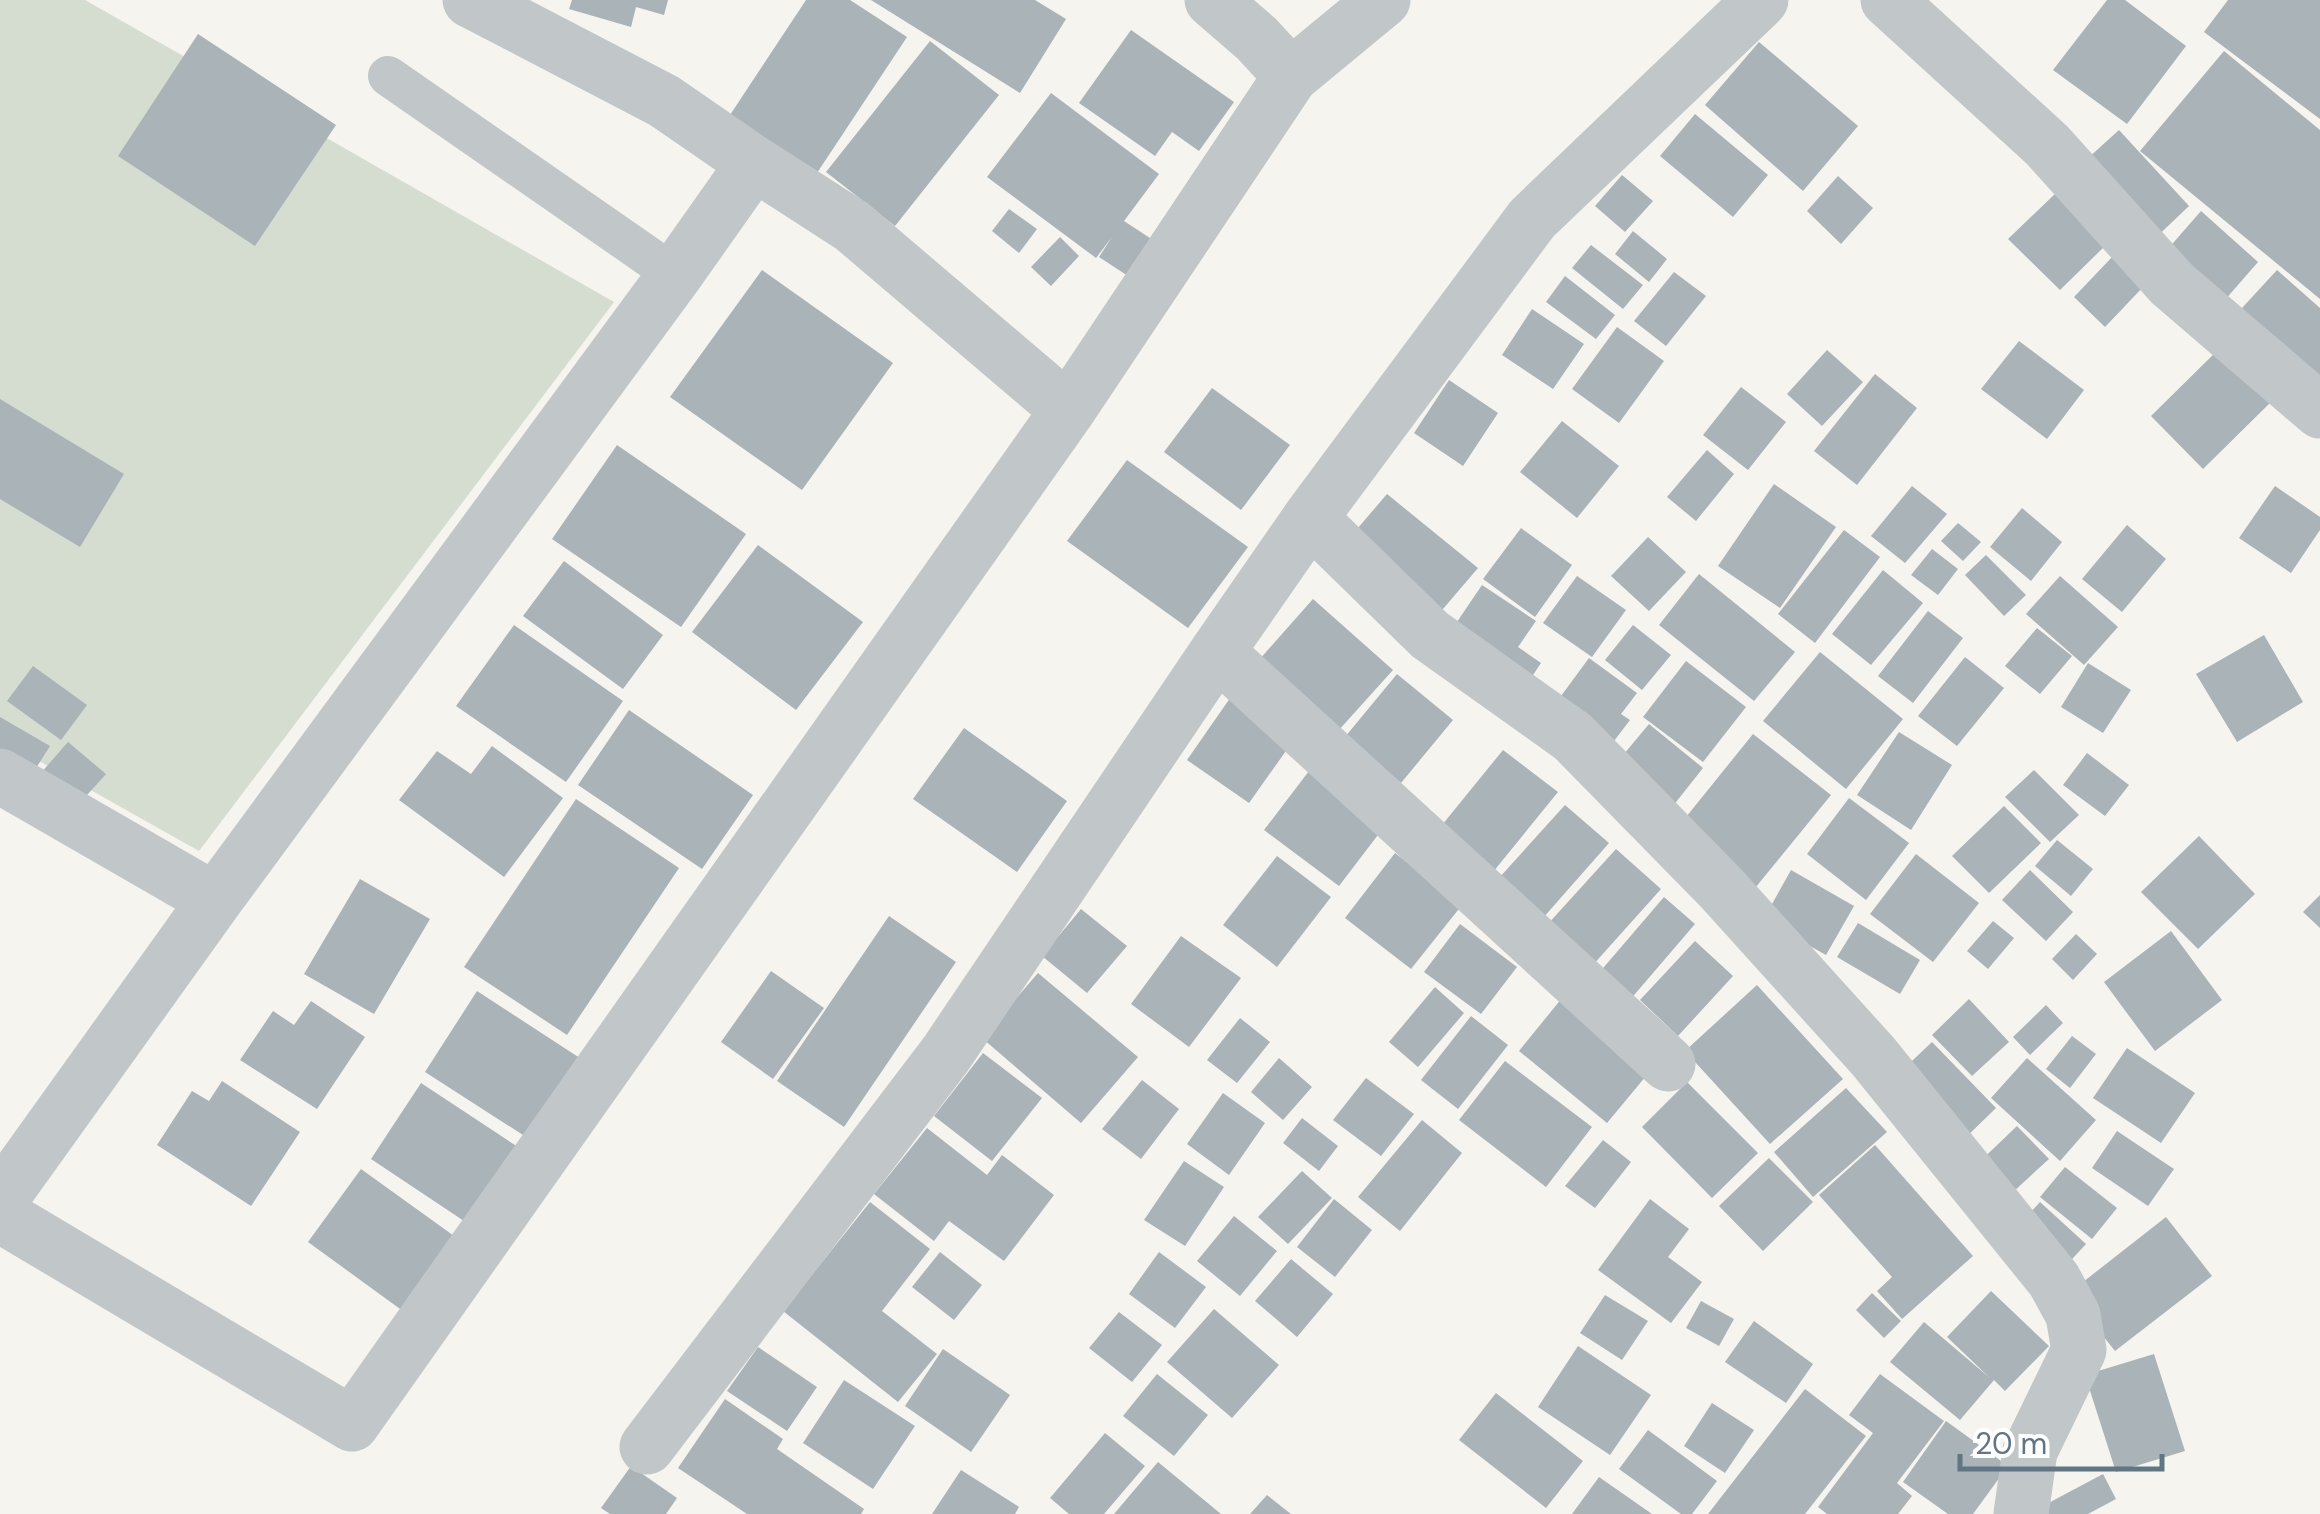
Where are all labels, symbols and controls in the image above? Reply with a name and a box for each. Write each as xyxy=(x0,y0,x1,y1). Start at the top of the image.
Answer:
scale bar xyxy=(1960,1409,2162,1471)
text: 20 m xyxy=(1975,1424,2047,1463)

